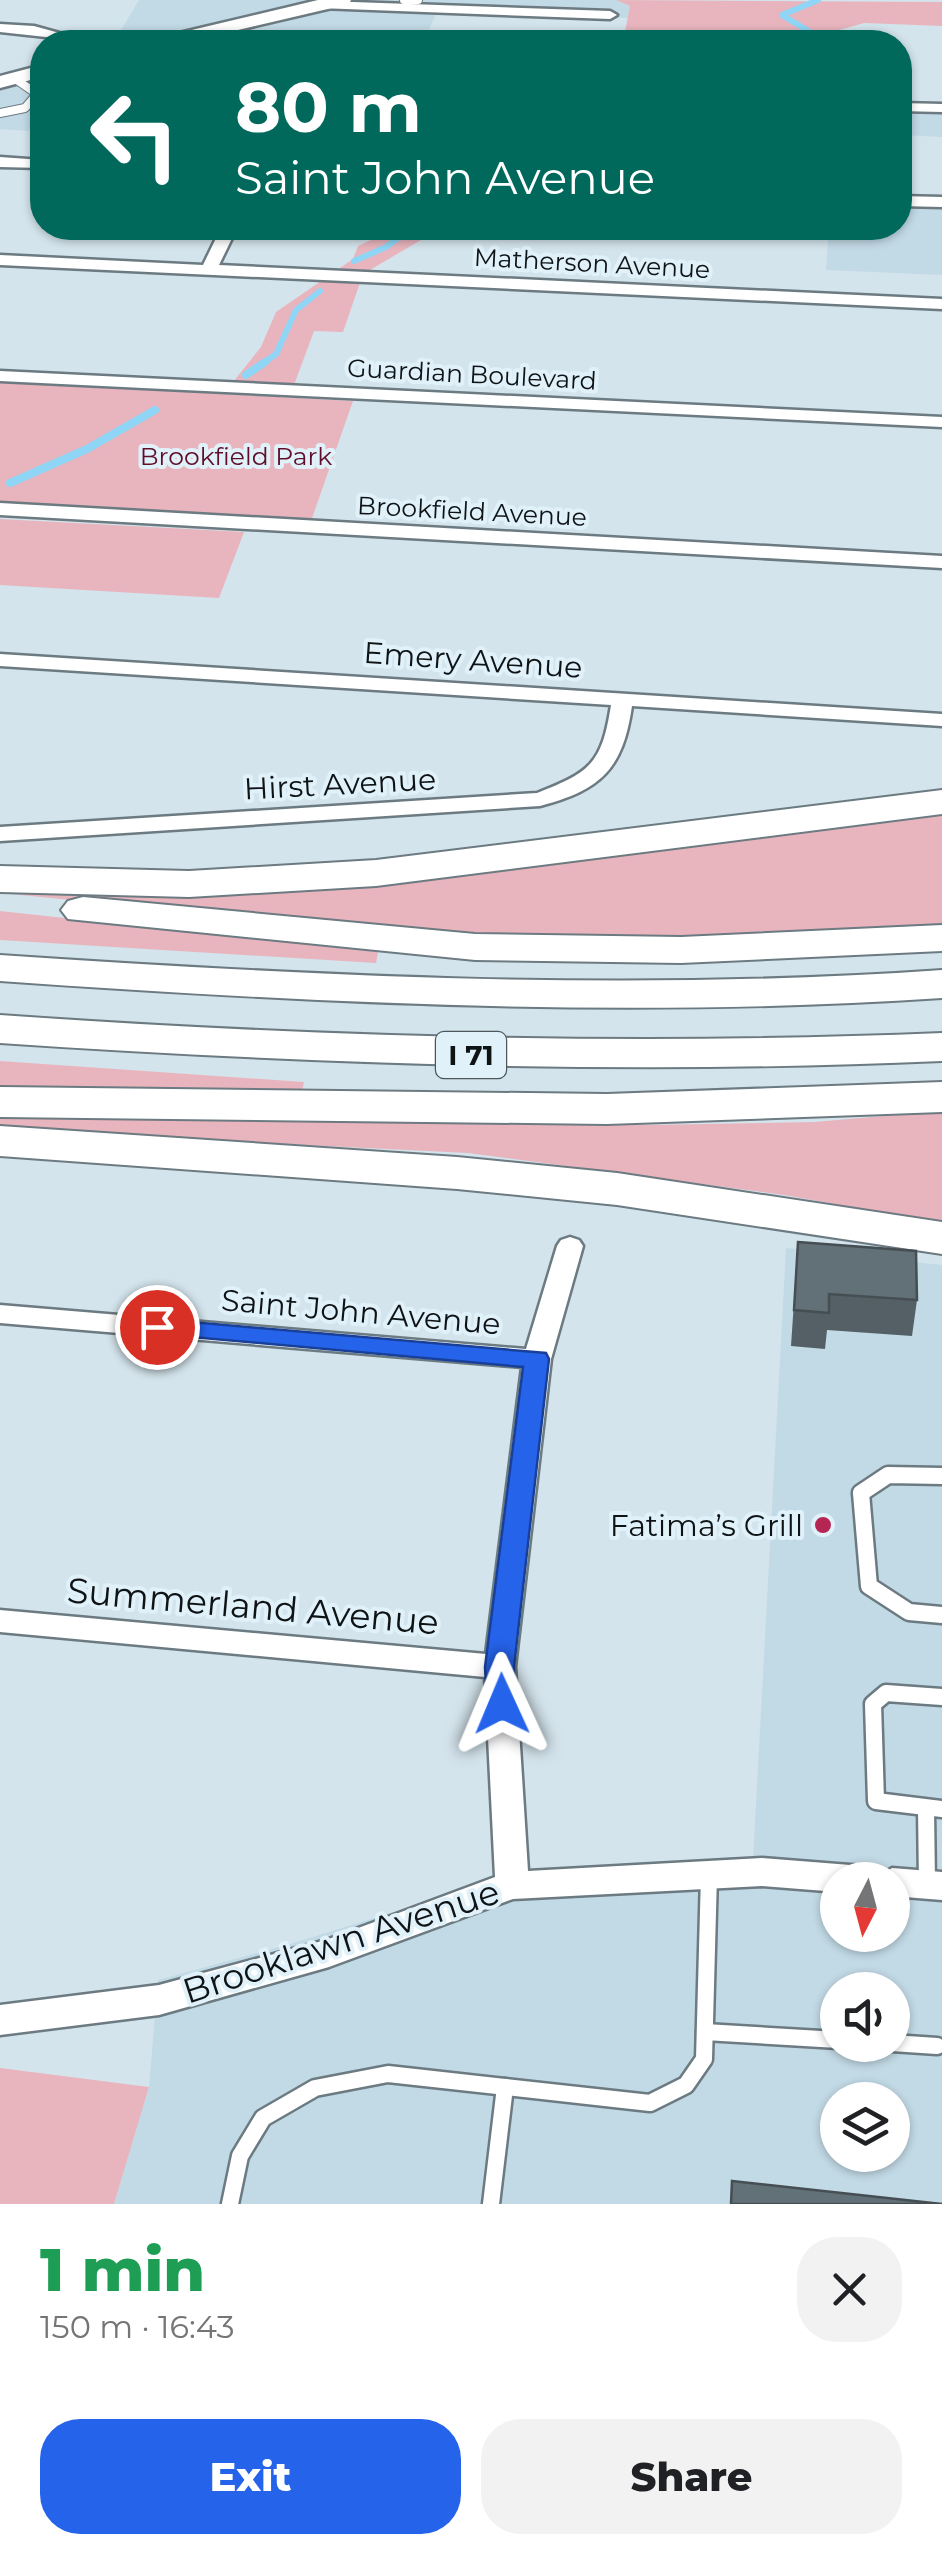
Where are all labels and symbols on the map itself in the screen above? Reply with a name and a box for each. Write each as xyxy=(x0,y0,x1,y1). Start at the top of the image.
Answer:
street label: Matherson Avenue xyxy=(473,242,711,284)
street label: Guardian Boulevard xyxy=(346,352,598,396)
park label: Brookfield Park xyxy=(140,441,332,471)
street label: Brookfield Avenue xyxy=(356,490,588,532)
street label: Emery Avenue xyxy=(362,634,584,686)
street label: Hirst Avenue xyxy=(243,760,437,808)
road number: I 71 xyxy=(436,1032,506,1078)
street label: Saint John Avenue xyxy=(220,1281,502,1343)
pin xyxy=(115,1285,200,1370)
place label: Fatima’s Grill xyxy=(610,1507,803,1544)
marker: Fatima’s Grill xyxy=(812,1514,834,1536)
street label: Summerland Avenue xyxy=(65,1568,441,1644)
position arrow xyxy=(450,1652,554,1756)
north arrow xyxy=(820,1862,910,1952)
street label: Brooklawn Avenue xyxy=(177,1870,505,2012)

